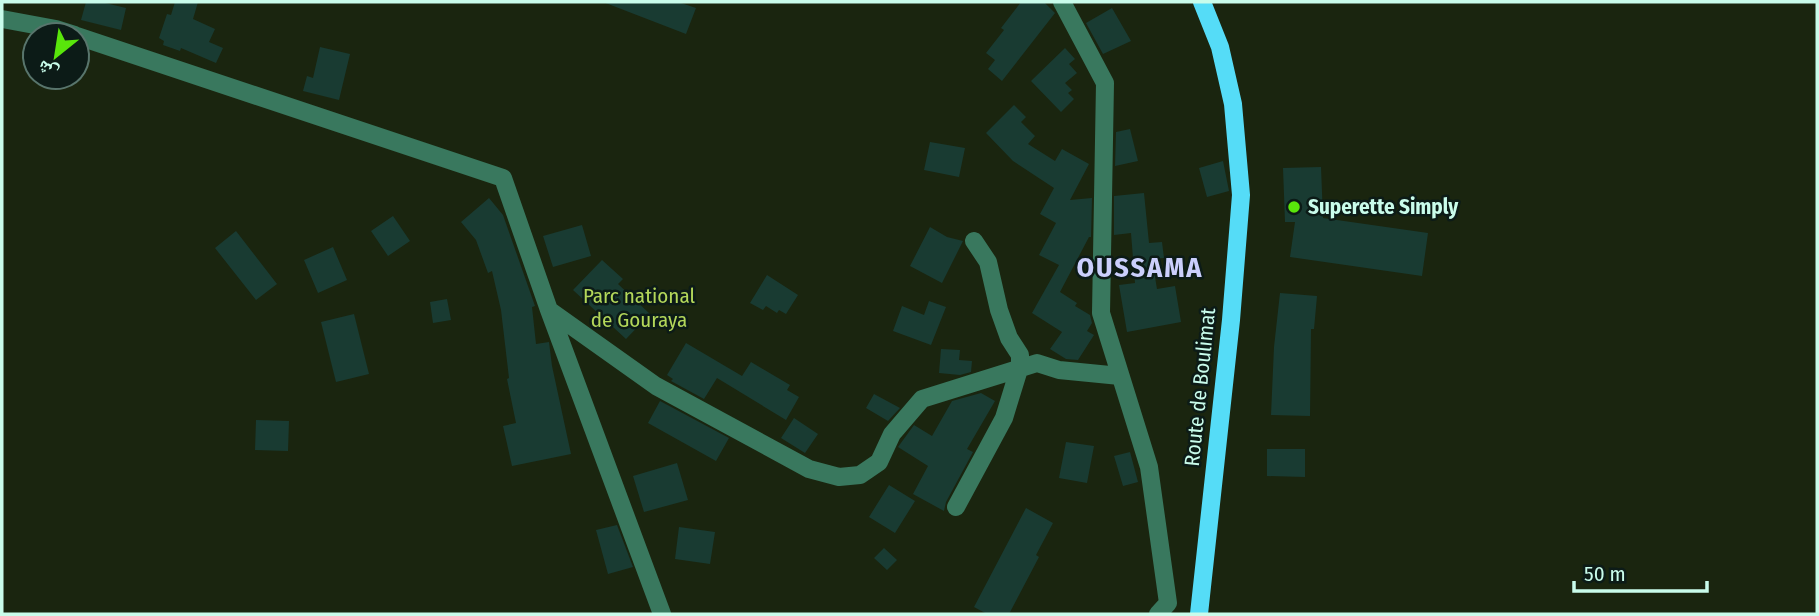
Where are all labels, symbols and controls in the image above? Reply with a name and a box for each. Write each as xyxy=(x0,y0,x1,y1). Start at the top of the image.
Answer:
north arrow xyxy=(21,21,91,91)
text: ش xyxy=(33,55,62,85)
place label: Superette Simply xyxy=(1308,194,1459,220)
marker: Superette Simply xyxy=(1286,199,1302,215)
district label: OUSSAMA xyxy=(1076,251,1204,284)
park label: Parc national de Gouraya xyxy=(583,283,695,333)
street label: Route de Boulimat xyxy=(1179,306,1221,468)
scale bar xyxy=(1574,550,1707,594)
text: 50 m xyxy=(1584,561,1626,587)

